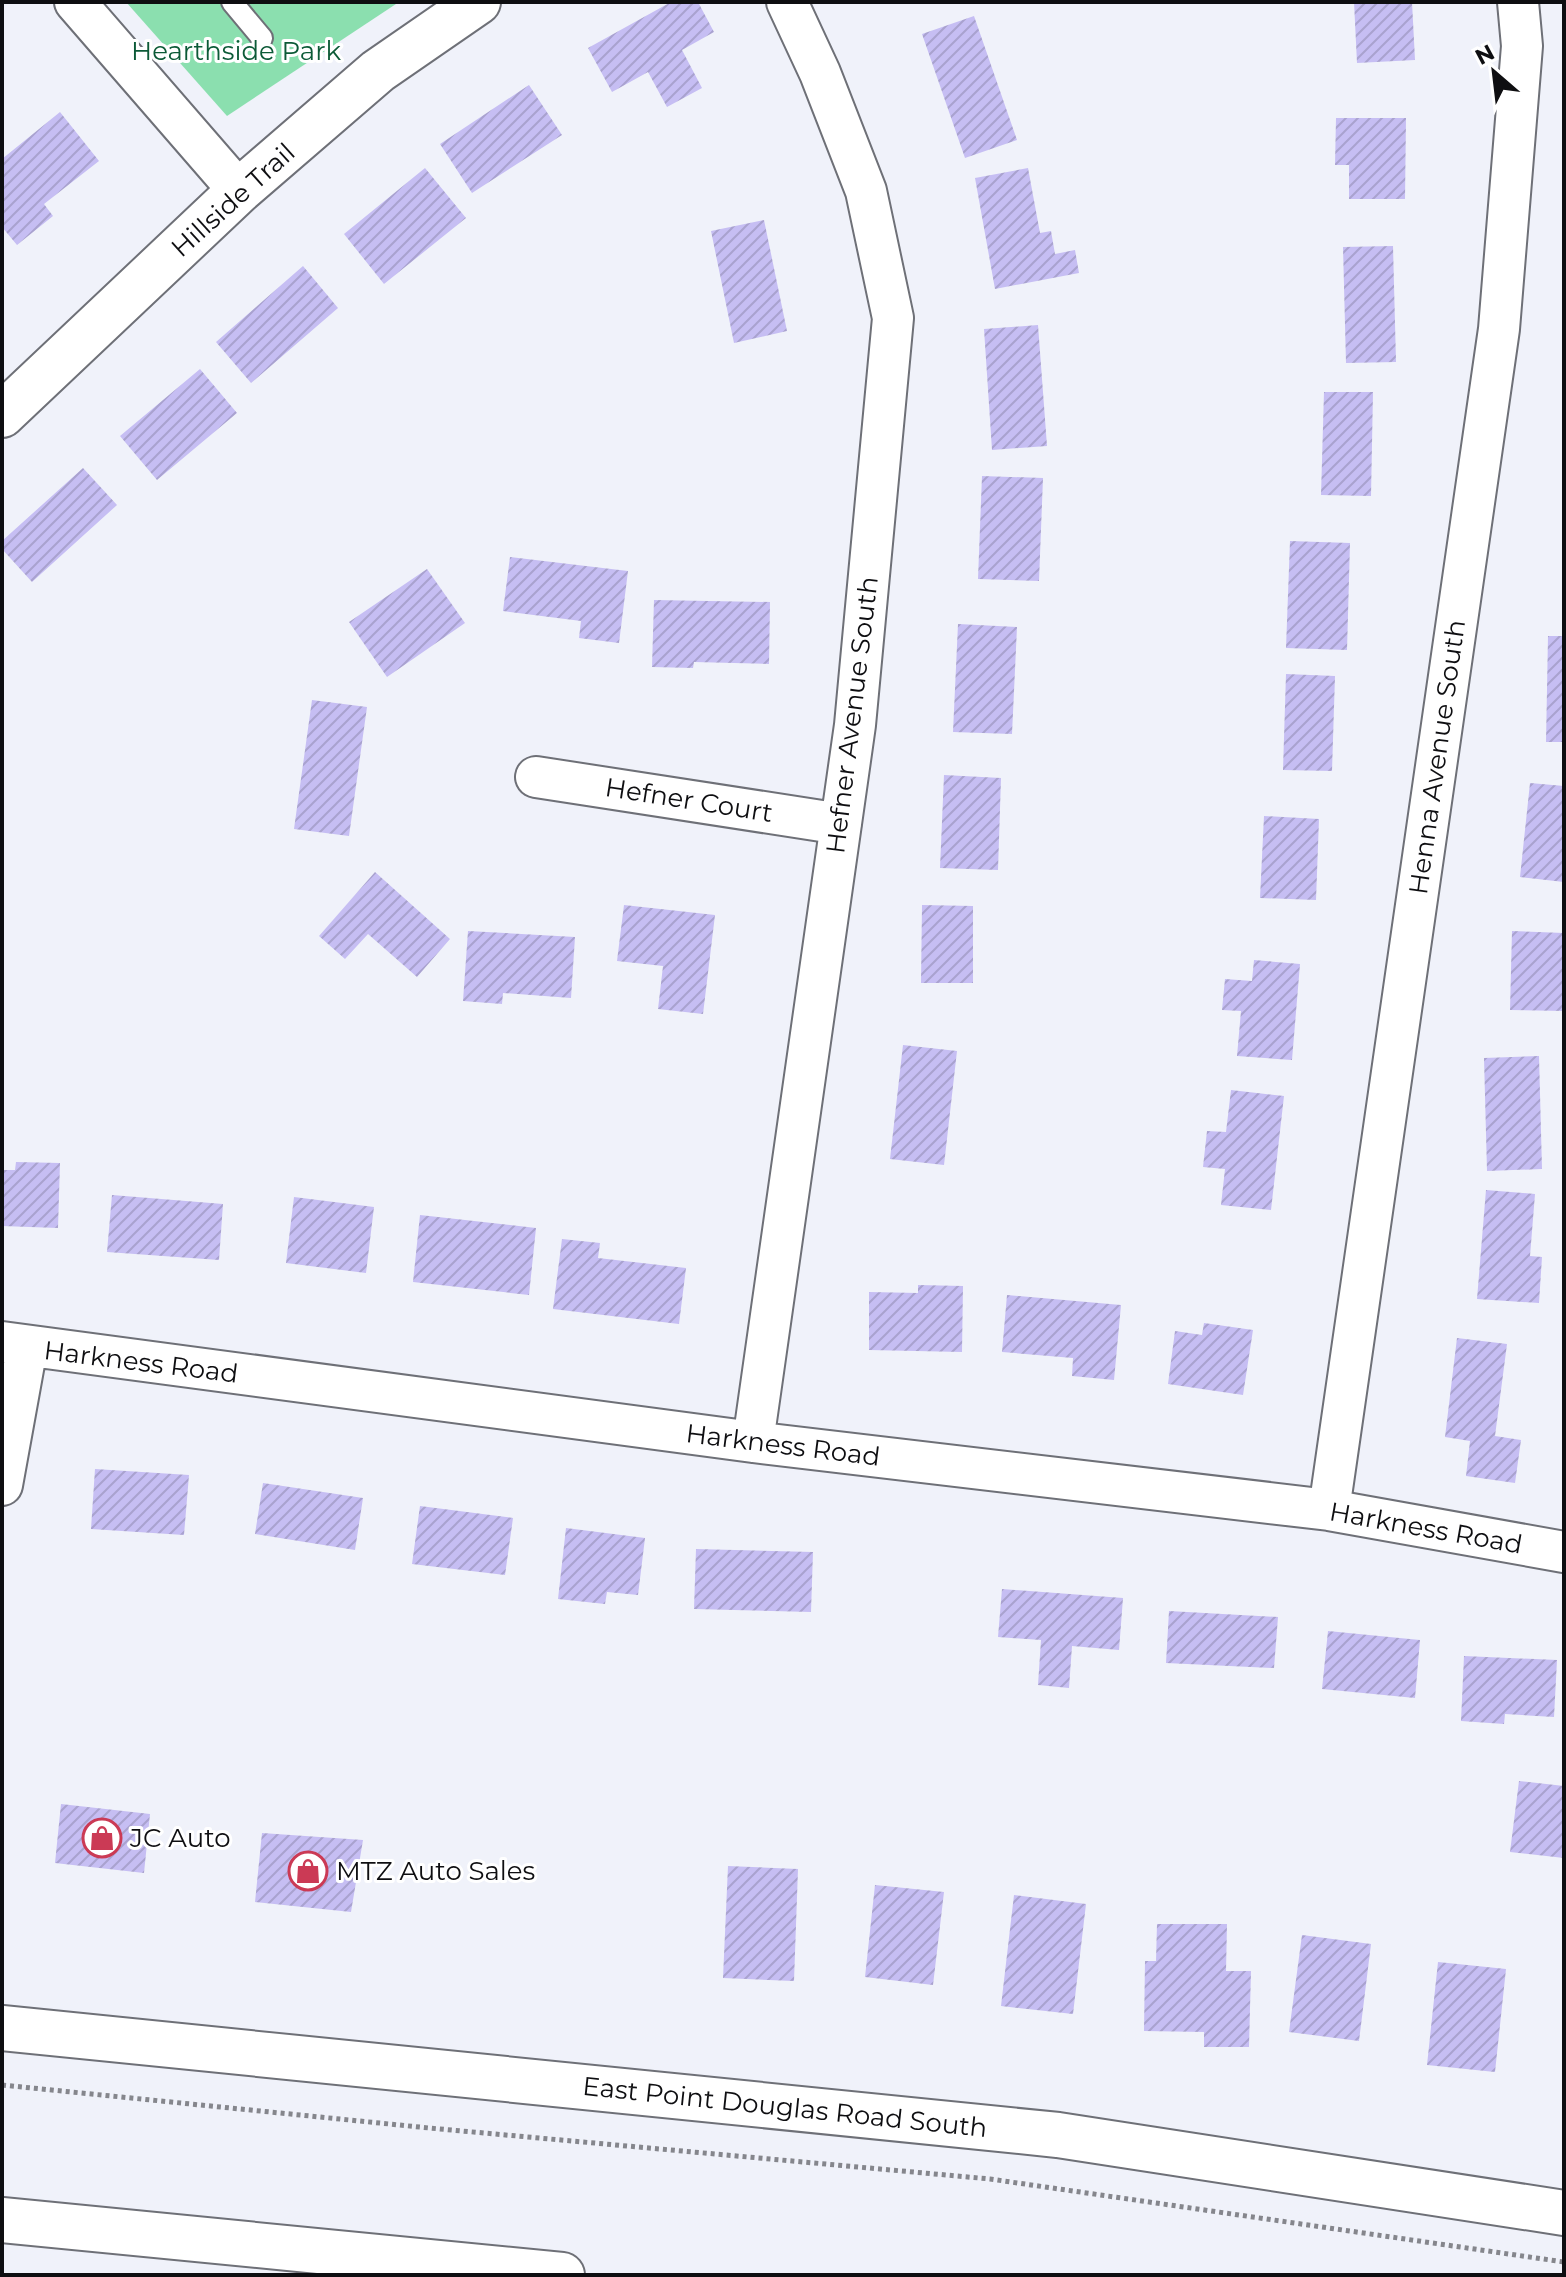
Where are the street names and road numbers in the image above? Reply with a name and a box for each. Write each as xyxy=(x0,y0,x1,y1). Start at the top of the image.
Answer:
street label: Hillside Trail xyxy=(165,136,301,264)
street label: Hefner Avenue South xyxy=(819,575,885,855)
street label: Henna Avenue South xyxy=(1402,618,1472,896)
street label: Hefner Court xyxy=(603,771,775,829)
street label: Harkness Road xyxy=(42,1334,240,1390)
street label: Harkness Road xyxy=(684,1417,882,1473)
street label: Harkness Road xyxy=(1327,1495,1525,1561)
street label: East Point Douglas Road South xyxy=(581,2070,989,2144)

